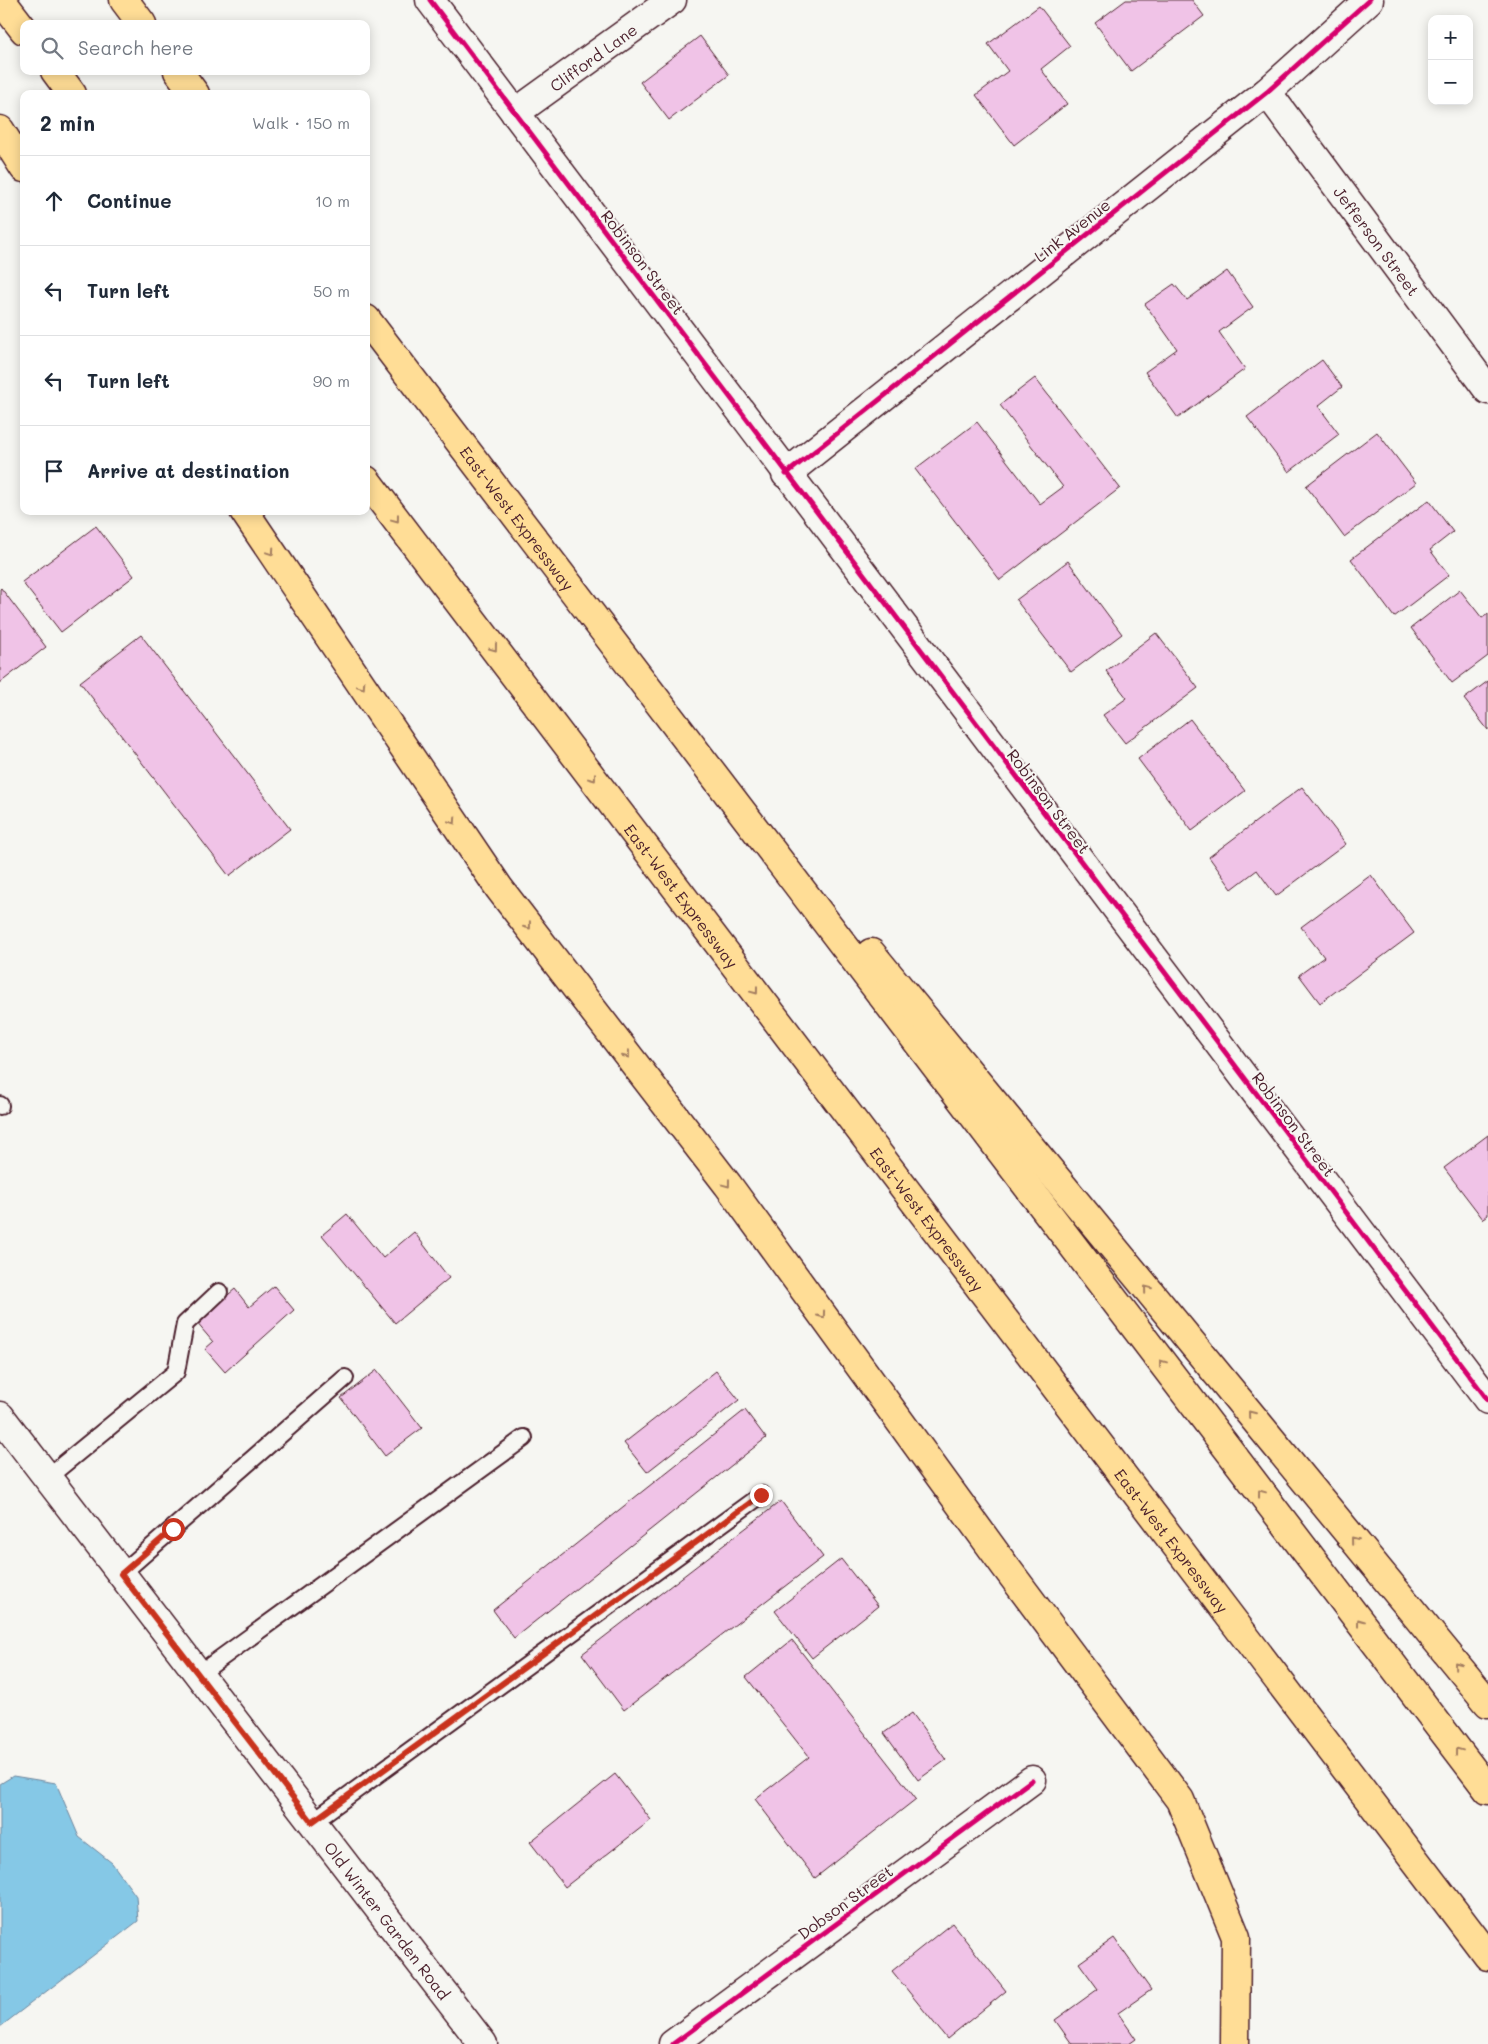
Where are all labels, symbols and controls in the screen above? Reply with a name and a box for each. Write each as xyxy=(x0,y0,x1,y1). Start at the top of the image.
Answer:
map controls xyxy=(1428,15,1473,105)
button: + xyxy=(1428,15,1473,60)
street label: Clifford Lane xyxy=(545,18,641,95)
search box xyxy=(20,20,370,75)
icon: search xyxy=(38,34,66,62)
text: Search here xyxy=(78,35,194,60)
button: − xyxy=(1428,60,1473,105)
text: 2 min xyxy=(40,109,95,136)
text: Walk · 150 m xyxy=(252,112,350,133)
street label: Jefferson Street xyxy=(1330,182,1425,300)
icon: ahead xyxy=(40,187,68,215)
text: Continue xyxy=(87,188,172,213)
text: 10 m xyxy=(315,190,350,211)
street label: Link Avenue xyxy=(1030,194,1114,266)
street label: Robinson Street xyxy=(597,205,689,319)
icon: left xyxy=(40,277,68,305)
text: Turn left xyxy=(87,278,170,303)
text: 50 m xyxy=(313,280,350,301)
icon: left xyxy=(40,367,68,395)
text: Turn left xyxy=(87,368,170,393)
text: 90 m xyxy=(313,370,350,391)
street label: East-West Expressway xyxy=(456,441,579,594)
icon: arrive xyxy=(40,457,68,485)
text: Arrive at destination xyxy=(87,458,290,483)
one-way arrow xyxy=(390,513,398,522)
one-way arrow xyxy=(265,546,274,555)
one-way arrow xyxy=(488,642,497,652)
one-way arrow xyxy=(356,680,365,690)
street label: Robinson Street xyxy=(1003,744,1095,858)
one-way arrow xyxy=(587,772,595,781)
one-way arrow xyxy=(447,815,456,824)
street label: East-West Expressway xyxy=(620,819,744,972)
one-way arrow xyxy=(523,920,531,929)
one-way arrow xyxy=(749,985,757,994)
one-way arrow xyxy=(622,1049,630,1058)
street label: Robinson Street xyxy=(1248,1067,1340,1181)
street label: East-West Expressway xyxy=(866,1142,989,1295)
one-way arrow xyxy=(721,1178,729,1187)
one-way arrow xyxy=(1145,1286,1153,1295)
one-way arrow xyxy=(816,1309,825,1319)
one-way arrow xyxy=(1159,1360,1168,1369)
one-way arrow xyxy=(1247,1411,1256,1420)
street label: East-West Expressway xyxy=(1110,1464,1234,1617)
route end xyxy=(750,1484,773,1507)
one-way arrow xyxy=(1258,1489,1267,1499)
route start xyxy=(162,1518,185,1541)
one-way arrow xyxy=(1351,1537,1359,1546)
one-way arrow xyxy=(1357,1619,1365,1628)
one-way arrow xyxy=(1454,1662,1463,1671)
one-way arrow xyxy=(1456,1748,1464,1757)
street label: Old Winter Garden Road xyxy=(320,1837,455,2003)
street label: Dobson Street xyxy=(793,1860,897,1944)

